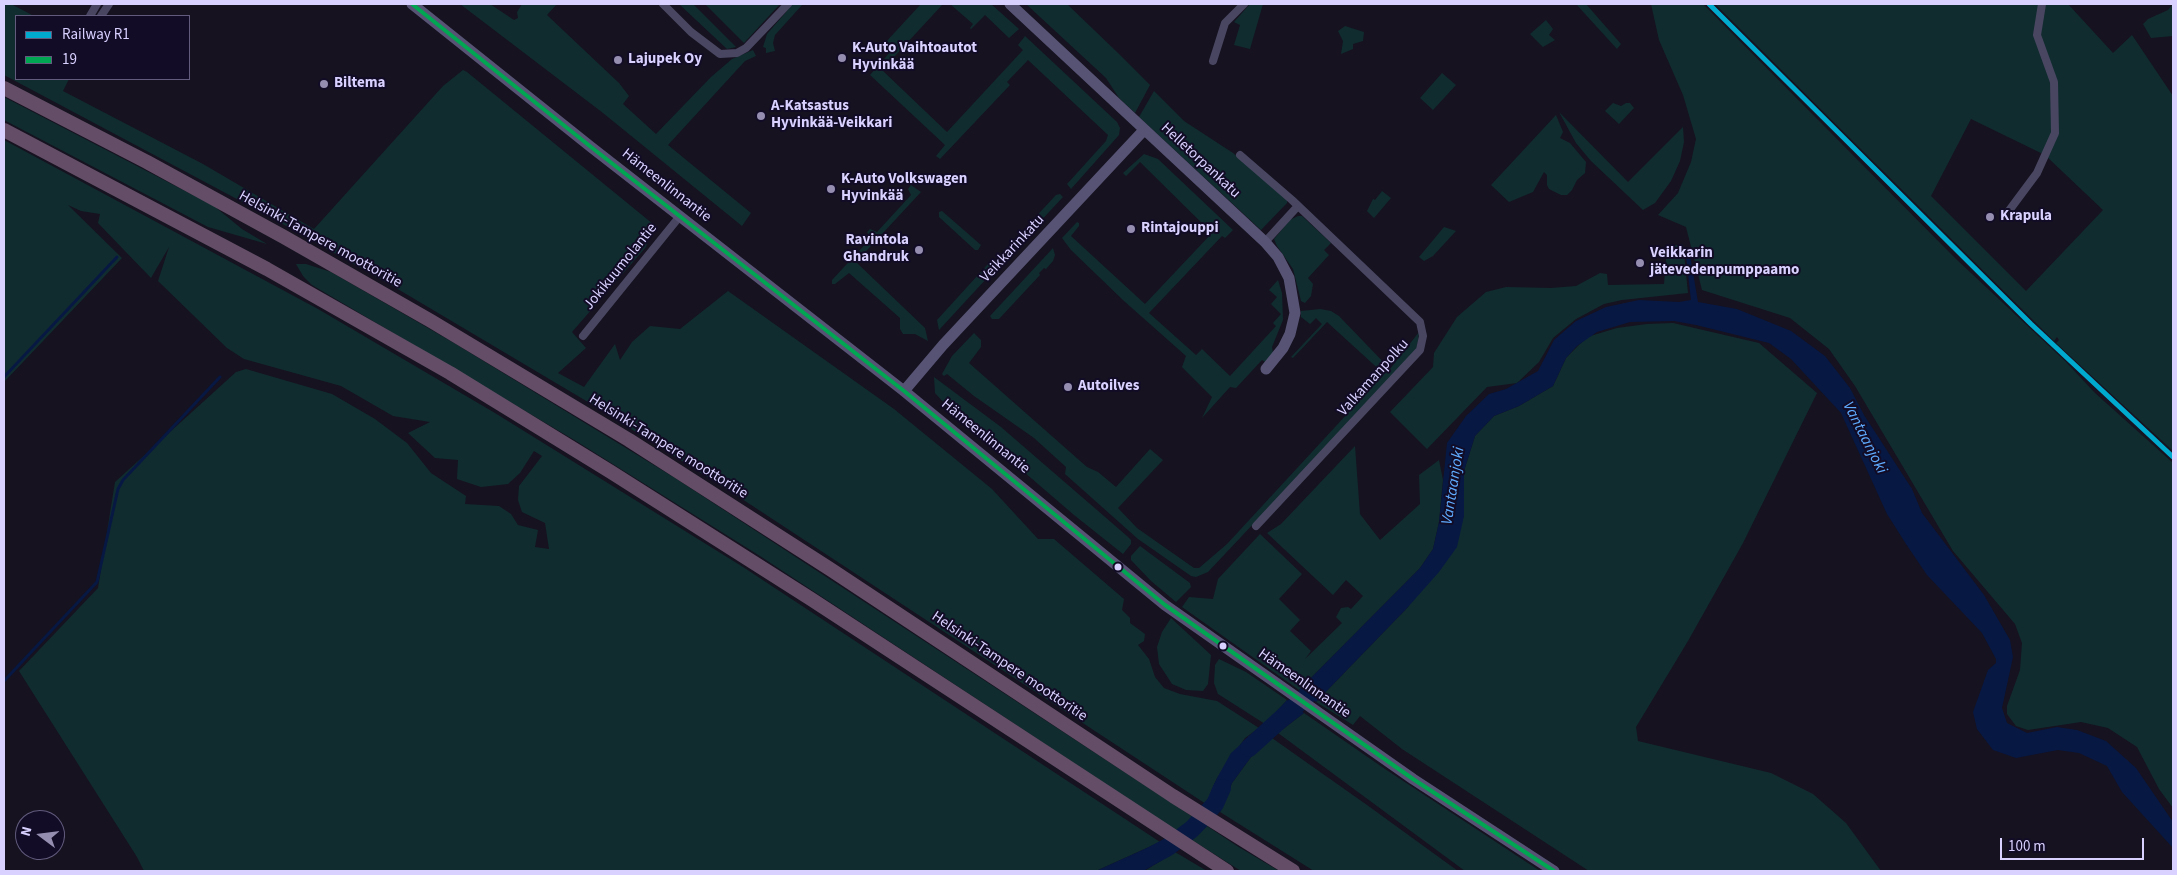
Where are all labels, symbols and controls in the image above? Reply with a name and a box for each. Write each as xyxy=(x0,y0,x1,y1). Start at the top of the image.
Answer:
legend xyxy=(15,15,190,80)
text: Railway R1 xyxy=(62,24,130,45)
place label: K-Auto Vaihtoautot Hyvinkää xyxy=(852,40,977,75)
text: 19 xyxy=(62,49,77,70)
place label: Lajupek Oy xyxy=(628,51,702,69)
marker: K-Auto Vaihtoautot Hyvinkää xyxy=(836,52,848,64)
marker: Lajupek Oy xyxy=(612,54,624,66)
place label: Biltema xyxy=(334,75,386,93)
marker: Biltema xyxy=(318,78,330,90)
place label: A-Katsastus Hyvinkää-Veikkari xyxy=(771,98,892,133)
marker: A-Katsastus Hyvinkää-Veikkari xyxy=(755,110,767,122)
street label: Helletorpankatu xyxy=(1157,120,1243,202)
street label: Hämeenlinnantie xyxy=(618,145,714,227)
place label: K-Auto Volkswagen Hyvinkää xyxy=(841,171,967,206)
marker: K-Auto Volkswagen Hyvinkää xyxy=(825,183,837,195)
street label: Helsinki-Tampere moottoritie xyxy=(235,188,405,292)
place label: Krapula xyxy=(2000,208,2052,226)
street label: Veikkarinkatu xyxy=(977,211,1049,287)
marker: Krapula xyxy=(1984,211,1996,223)
street label: Jokikuumolantie xyxy=(581,220,661,314)
place label: Rintajouppi xyxy=(1141,220,1219,238)
marker: Rintajouppi xyxy=(1125,223,1137,235)
place label: Ravintola Ghandruk xyxy=(843,232,909,267)
marker: Ravintola Ghandruk xyxy=(913,244,925,256)
place label: Veikkarin jätevedenpumppaamo xyxy=(1650,245,1799,280)
marker: Veikkarin jätevedenpumppaamo xyxy=(1634,257,1646,269)
street label: Valkamanpolku xyxy=(1335,336,1413,420)
place label: Autoilves xyxy=(1078,378,1139,396)
marker: Autoilves xyxy=(1062,381,1074,393)
street label: Helsinki-Tampere moottoritie xyxy=(585,391,751,503)
street label: Hämeenlinnantie xyxy=(937,396,1033,478)
water label: Vantaanjoki xyxy=(1838,399,1890,477)
water label: Vantaanjoki xyxy=(1438,446,1470,526)
unlabelled marker xyxy=(1113,562,1123,572)
street label: Helsinki-Tampere moottoritie xyxy=(928,608,1090,726)
unlabelled marker xyxy=(1218,641,1228,651)
street label: Hämeenlinnantie xyxy=(1254,645,1354,723)
north arrow xyxy=(15,810,65,860)
text: N xyxy=(16,824,37,838)
scale bar xyxy=(2002,828,2146,860)
text: 100 m xyxy=(2008,836,2046,857)

